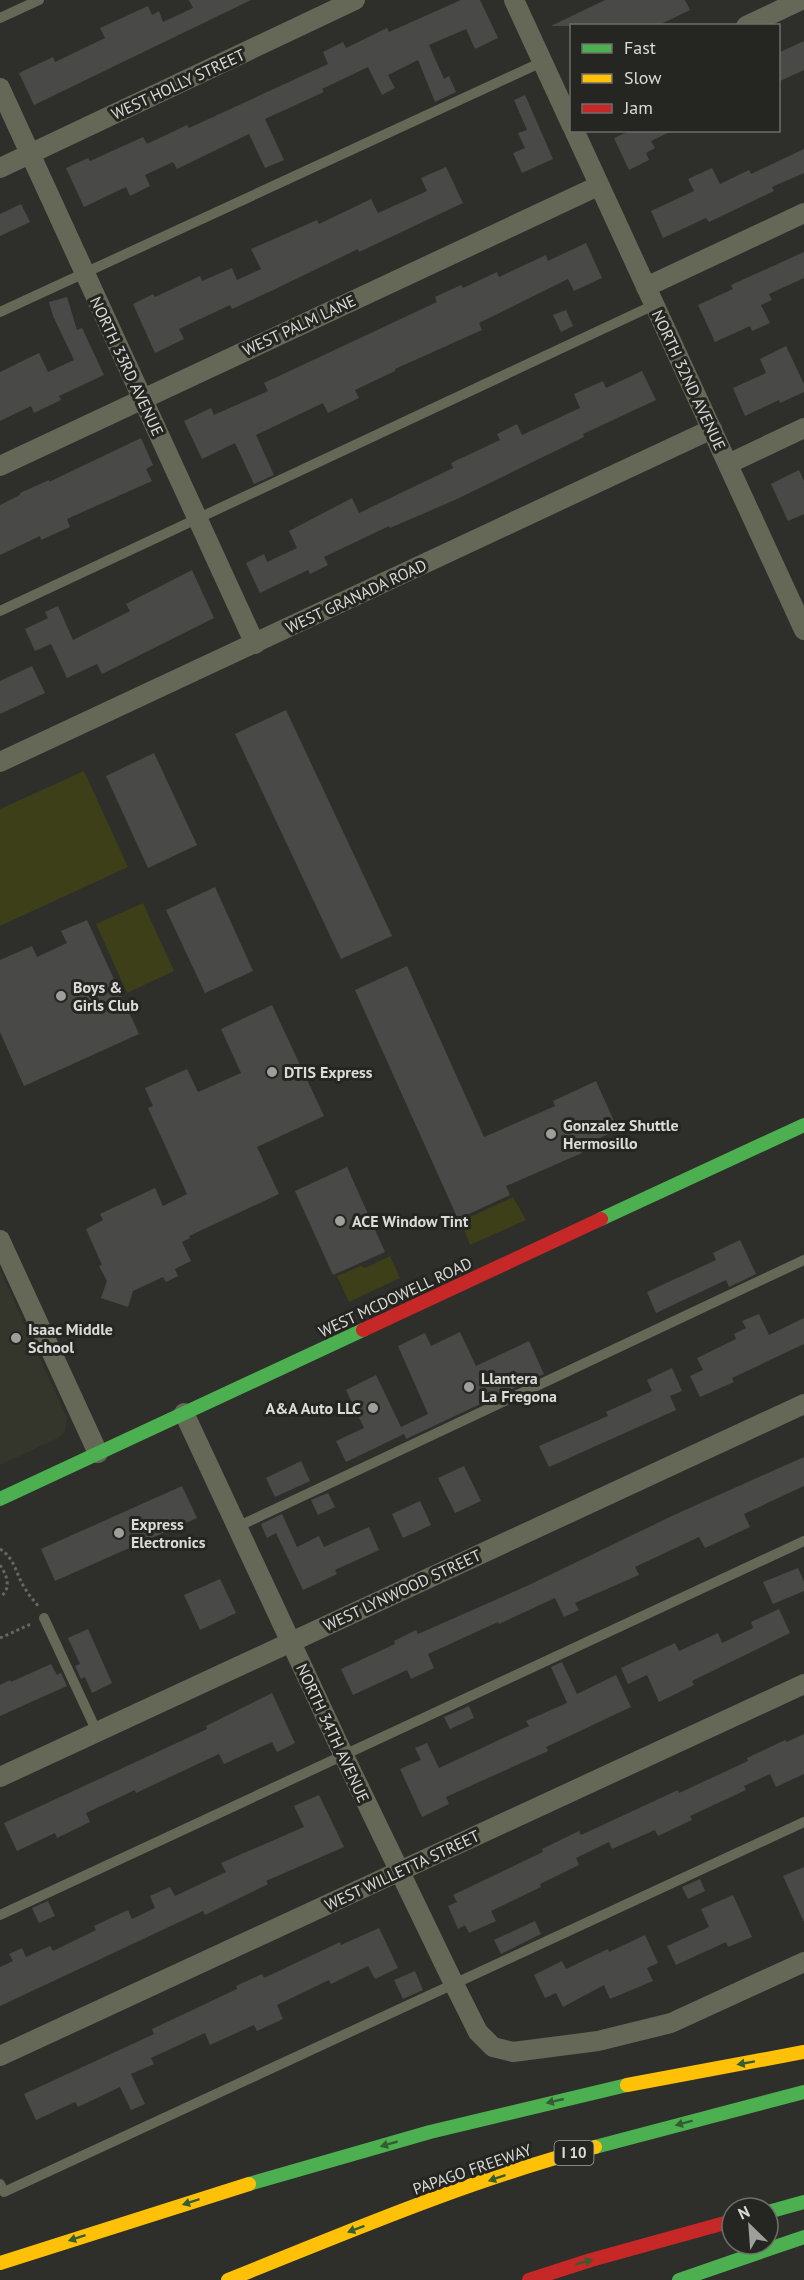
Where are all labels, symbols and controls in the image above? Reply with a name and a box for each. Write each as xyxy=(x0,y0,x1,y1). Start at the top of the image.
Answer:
legend xyxy=(570,24,780,132)
text: Fast xyxy=(624,36,656,59)
street label: WEST HOLLY STREET xyxy=(108,44,248,124)
text: Slow xyxy=(624,66,662,89)
text: Jam xyxy=(623,96,653,119)
street label: WEST PALM LANE xyxy=(239,290,359,360)
street label: NORTH 33RD AVENUE xyxy=(86,293,168,439)
street label: NORTH 32ND AVENUE xyxy=(648,307,730,453)
street label: WEST GRANADA ROAD xyxy=(282,555,430,637)
place label: Boys & Girls Club xyxy=(73,977,139,1015)
marker: Boys & Girls Club xyxy=(54,989,68,1003)
place label: DTIS Express xyxy=(284,1062,373,1082)
marker: DTIS Express xyxy=(265,1065,279,1079)
place label: Gonzalez Shuttle Hermosillo xyxy=(563,1115,679,1153)
marker: Gonzalez Shuttle Hermosillo xyxy=(544,1127,558,1141)
place label: ACE Window Tint xyxy=(352,1211,469,1231)
marker: ACE Window Tint xyxy=(333,1214,347,1228)
street label: WEST MCDOWELL ROAD xyxy=(315,1253,475,1341)
place label: Isaac Middle School xyxy=(28,1319,113,1357)
marker: Isaac Middle School xyxy=(9,1331,23,1345)
place label: Llantera La Fregona xyxy=(481,1368,557,1406)
marker: Llantera La Fregona xyxy=(462,1380,476,1394)
place label: A&A Auto LLC xyxy=(266,1398,361,1418)
marker: A&A Auto LLC xyxy=(366,1401,380,1415)
place label: Express Electronics xyxy=(131,1514,206,1552)
marker: Express Electronics xyxy=(112,1526,126,1540)
street label: WEST LYNWOOD STREET xyxy=(320,1545,484,1635)
street label: NORTH 34TH AVENUE xyxy=(292,1660,374,1806)
street label: WEST WILLETTA STREET xyxy=(321,1825,483,1915)
one-way arrow xyxy=(737,2058,756,2067)
one-way arrow xyxy=(546,2097,564,2107)
one-way arrow xyxy=(675,2119,693,2128)
street label: PAPAGO FREEWAY xyxy=(410,2139,534,2199)
one-way arrow xyxy=(380,2140,398,2149)
road number: I 10 xyxy=(554,2141,594,2165)
one-way arrow xyxy=(488,2174,506,2183)
north arrow xyxy=(720,2196,780,2256)
one-way arrow xyxy=(182,2197,200,2207)
text: N xyxy=(735,2201,753,2224)
one-way arrow xyxy=(347,2225,365,2234)
one-way arrow xyxy=(68,2234,86,2243)
one-way arrow xyxy=(575,2257,593,2266)

